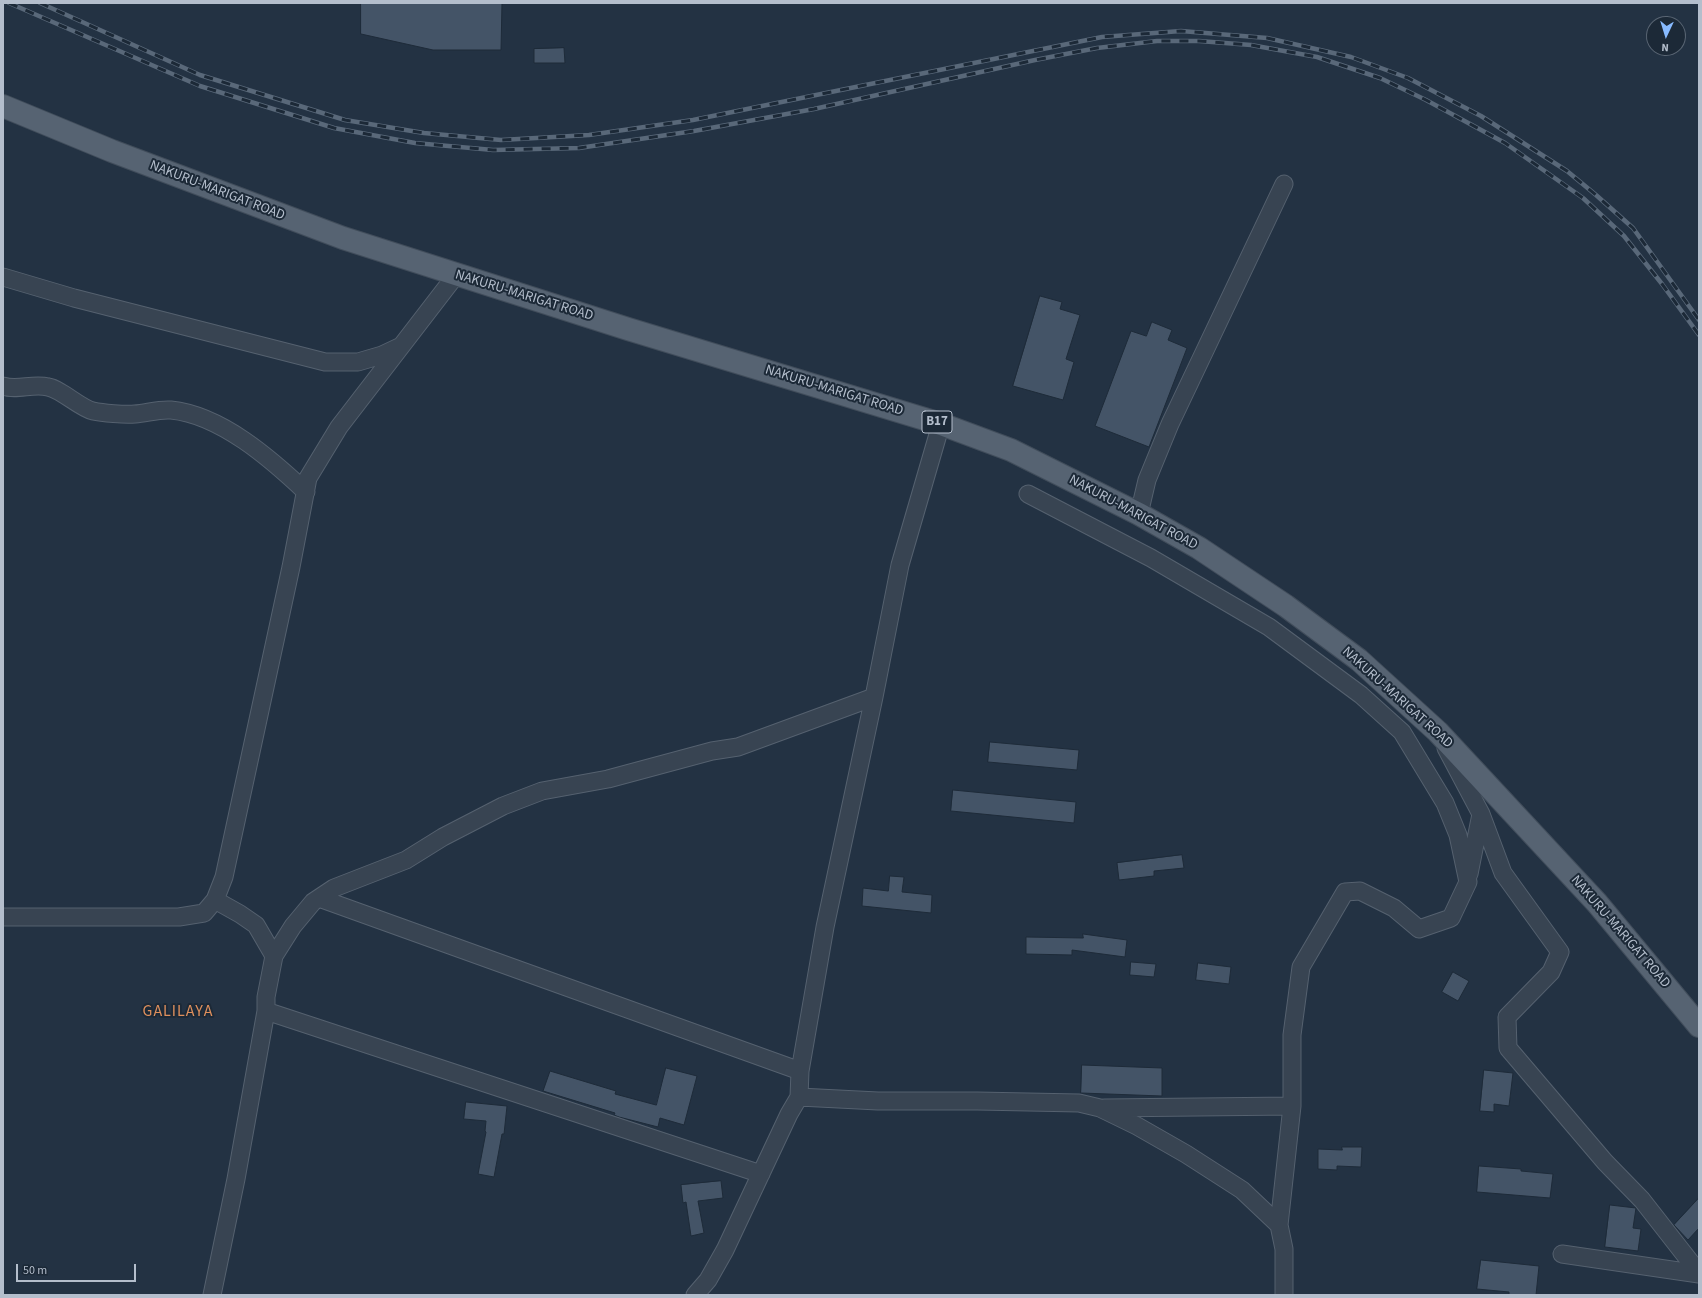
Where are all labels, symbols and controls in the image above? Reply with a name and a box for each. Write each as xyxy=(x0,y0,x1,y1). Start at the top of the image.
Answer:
north arrow xyxy=(1646,16,1686,56)
text: N xyxy=(1661,40,1669,55)
street label: NAKURU-MARIGAT ROAD xyxy=(147,157,287,225)
street label: NAKURU-MARIGAT ROAD xyxy=(453,267,595,325)
street label: NAKURU-MARIGAT ROAD xyxy=(763,362,905,420)
road number: B17 xyxy=(922,411,952,433)
street label: NAKURU-MARIGAT ROAD xyxy=(1066,472,1200,554)
street label: NAKURU-MARIGAT ROAD xyxy=(1338,644,1456,752)
street label: NAKURU-MARIGAT ROAD xyxy=(1567,872,1673,992)
district label: GALILAYA xyxy=(143,1002,213,1022)
scale bar xyxy=(18,1256,138,1282)
text: 50 m xyxy=(23,1262,47,1279)

